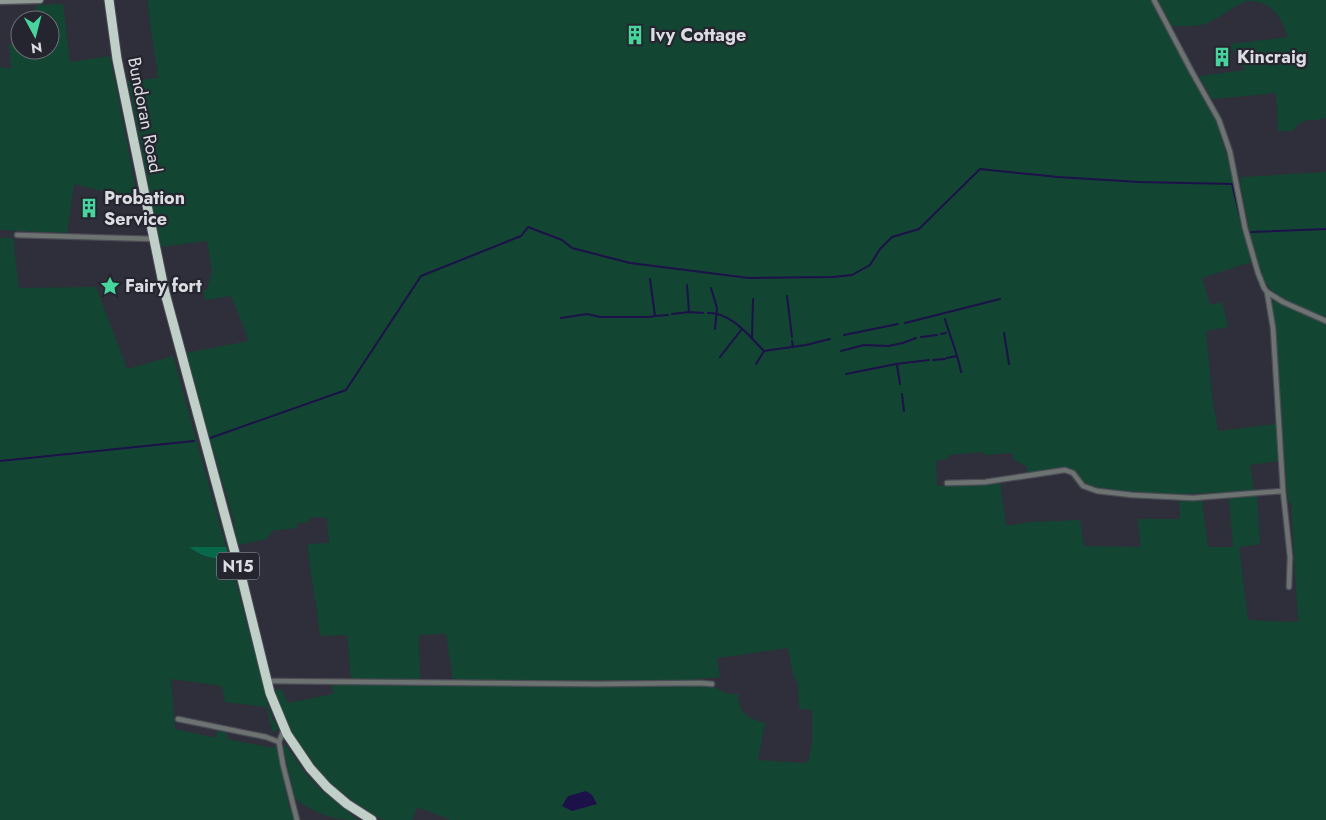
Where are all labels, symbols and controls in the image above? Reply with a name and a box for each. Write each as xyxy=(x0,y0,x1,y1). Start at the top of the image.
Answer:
north arrow xyxy=(10,10,60,60)
place label: Ivy Cottage xyxy=(650,22,746,48)
building icon: Ivy Cottage xyxy=(624,24,646,46)
text: N xyxy=(30,37,43,59)
place label: Kincraig xyxy=(1237,44,1307,70)
building icon: Kincraig xyxy=(1211,46,1233,68)
street label: Bundoran Road xyxy=(121,55,169,175)
place label: Probation Service xyxy=(104,185,185,232)
building icon: Probation Service xyxy=(78,197,100,219)
place label: Fairy fort xyxy=(125,273,202,299)
place icon: Fairy fort xyxy=(99,275,121,297)
road number: N15 xyxy=(217,552,259,580)

